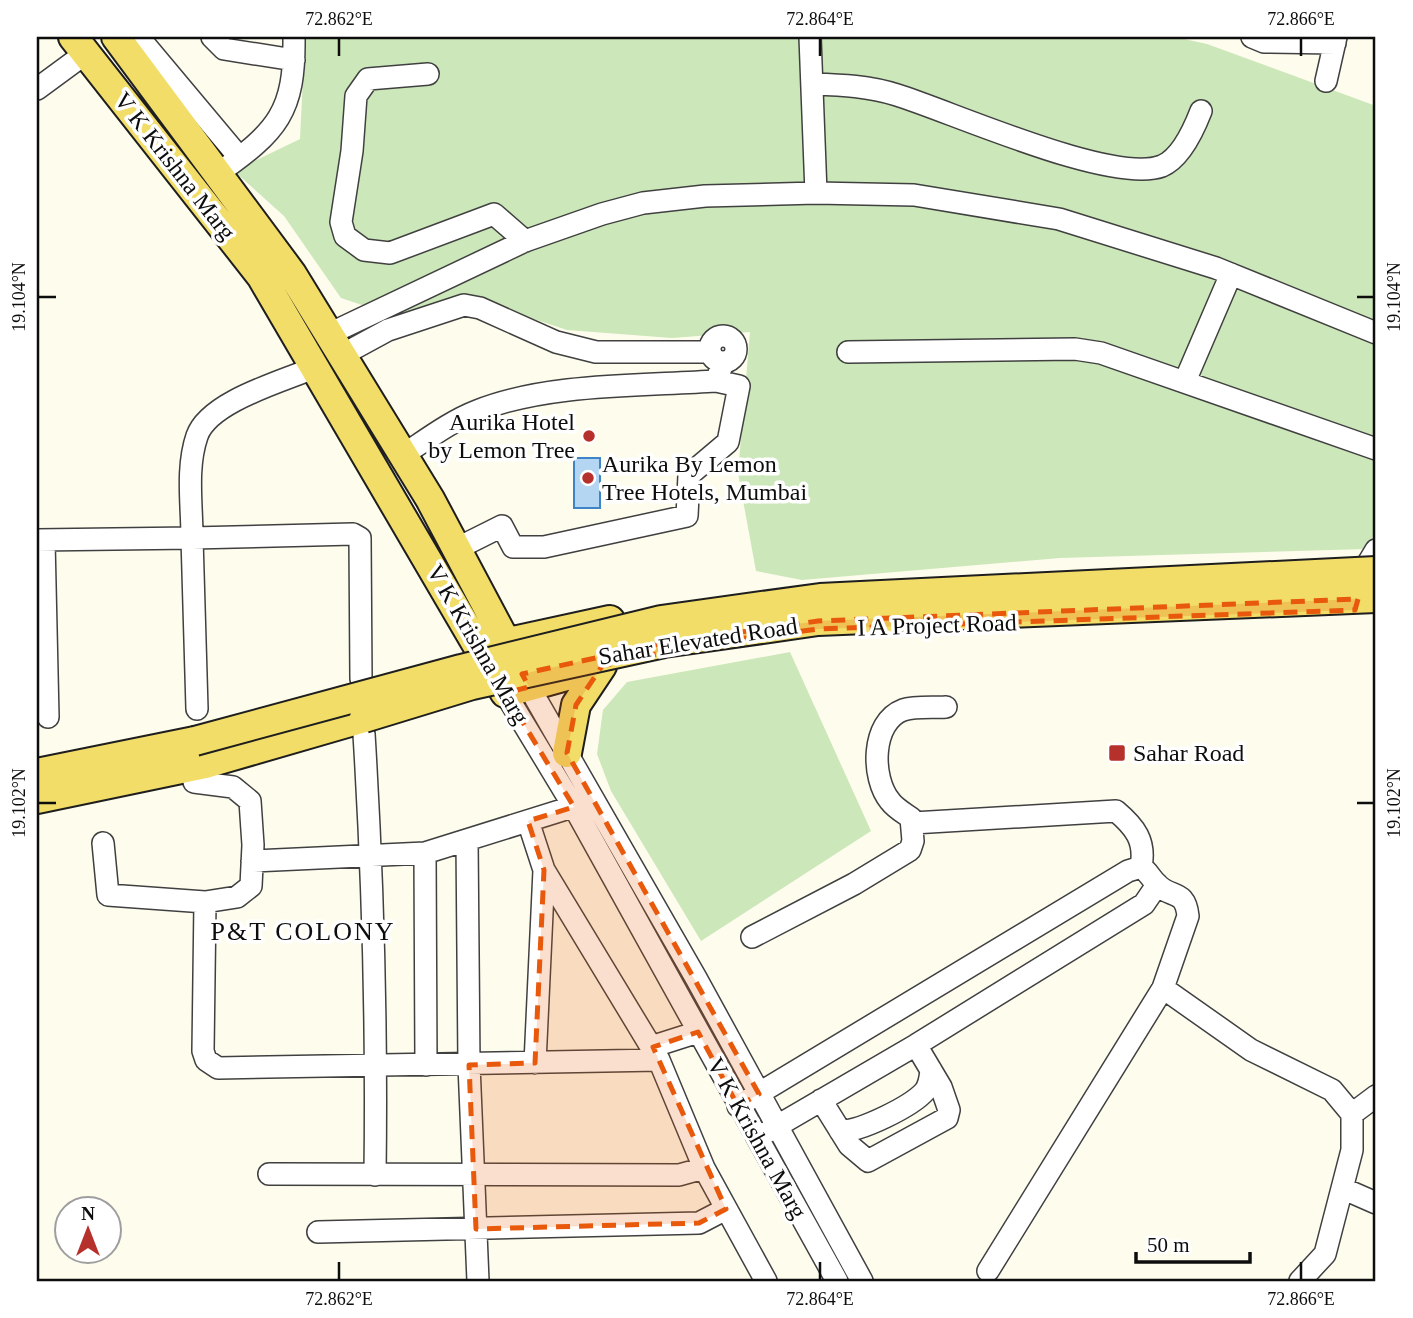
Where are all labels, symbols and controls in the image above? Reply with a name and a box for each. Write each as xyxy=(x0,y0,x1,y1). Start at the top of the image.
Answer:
text: 72.862°E xyxy=(305,9,373,29)
text: 72.864°E xyxy=(786,9,854,29)
text: 72.866°E xyxy=(1267,9,1335,29)
street label: V K Krishna Marg xyxy=(109,87,241,245)
text: 19.104°N xyxy=(9,262,29,332)
text: 19.104°N xyxy=(1384,262,1404,332)
place label: Aurika Hotel by Lemon Tree xyxy=(428,409,575,463)
marker: Aurika Hotel by Lemon Tree xyxy=(581,428,597,444)
place label: Aurika By Lemon Tree Hotels, Mumbai xyxy=(602,451,807,505)
marker: Aurika By Lemon Tree Hotels, Mumbai xyxy=(580,470,596,486)
street label: V K Krishna Marg xyxy=(422,560,534,728)
street label: I A Project Road xyxy=(857,609,1017,641)
street label: Sahar Elevated Road xyxy=(597,612,799,670)
place label: Sahar Road xyxy=(1133,740,1244,766)
marker: Sahar Road xyxy=(1107,743,1127,763)
text: 19.102°N xyxy=(9,768,29,838)
text: 19.102°N xyxy=(1384,768,1404,838)
district label: P&T COLONY xyxy=(211,917,395,946)
street label: V K Krishna Marg xyxy=(702,1053,812,1223)
north arrow xyxy=(52,1196,122,1266)
text: N xyxy=(81,1203,95,1224)
scale bar xyxy=(1136,1220,1250,1264)
text: 50 m xyxy=(1147,1233,1190,1257)
text: 72.862°E xyxy=(305,1289,373,1309)
text: 72.864°E xyxy=(786,1289,854,1309)
text: 72.866°E xyxy=(1267,1289,1335,1309)

